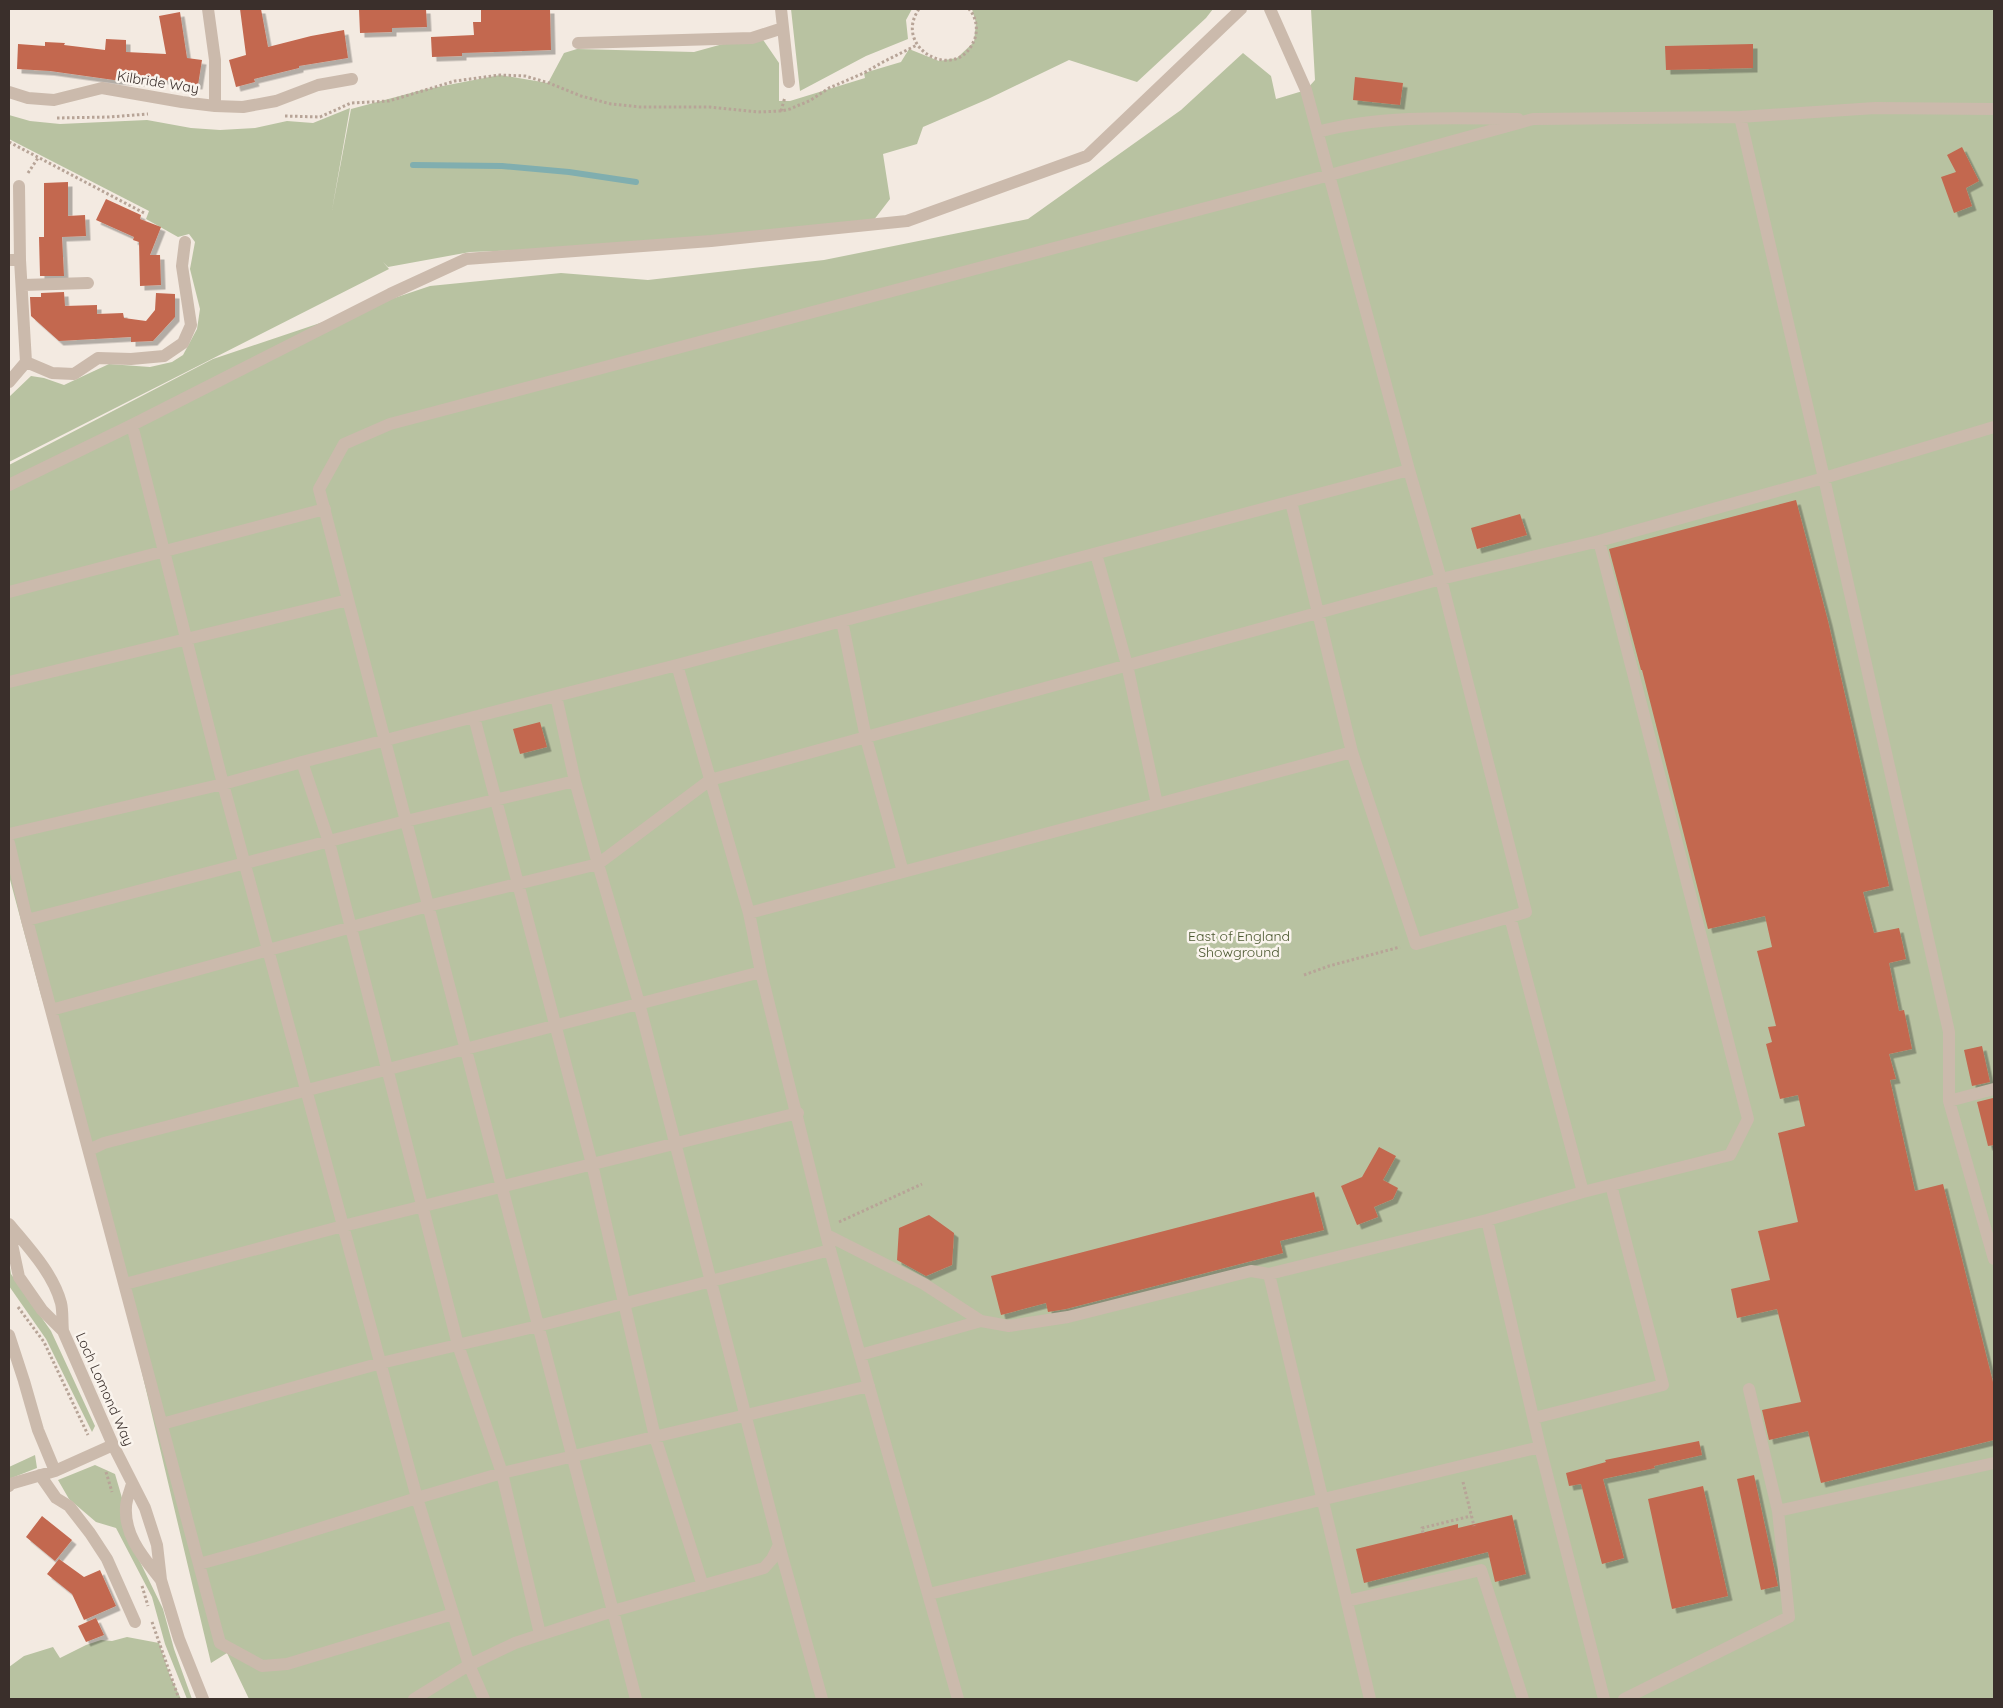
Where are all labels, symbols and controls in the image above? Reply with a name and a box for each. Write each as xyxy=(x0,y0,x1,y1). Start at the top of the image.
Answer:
street label: Kilbride Way xyxy=(116,67,200,97)
park label: East of England Showground xyxy=(1188,927,1290,961)
street label: Loch Lomond Way xyxy=(72,1329,138,1449)

